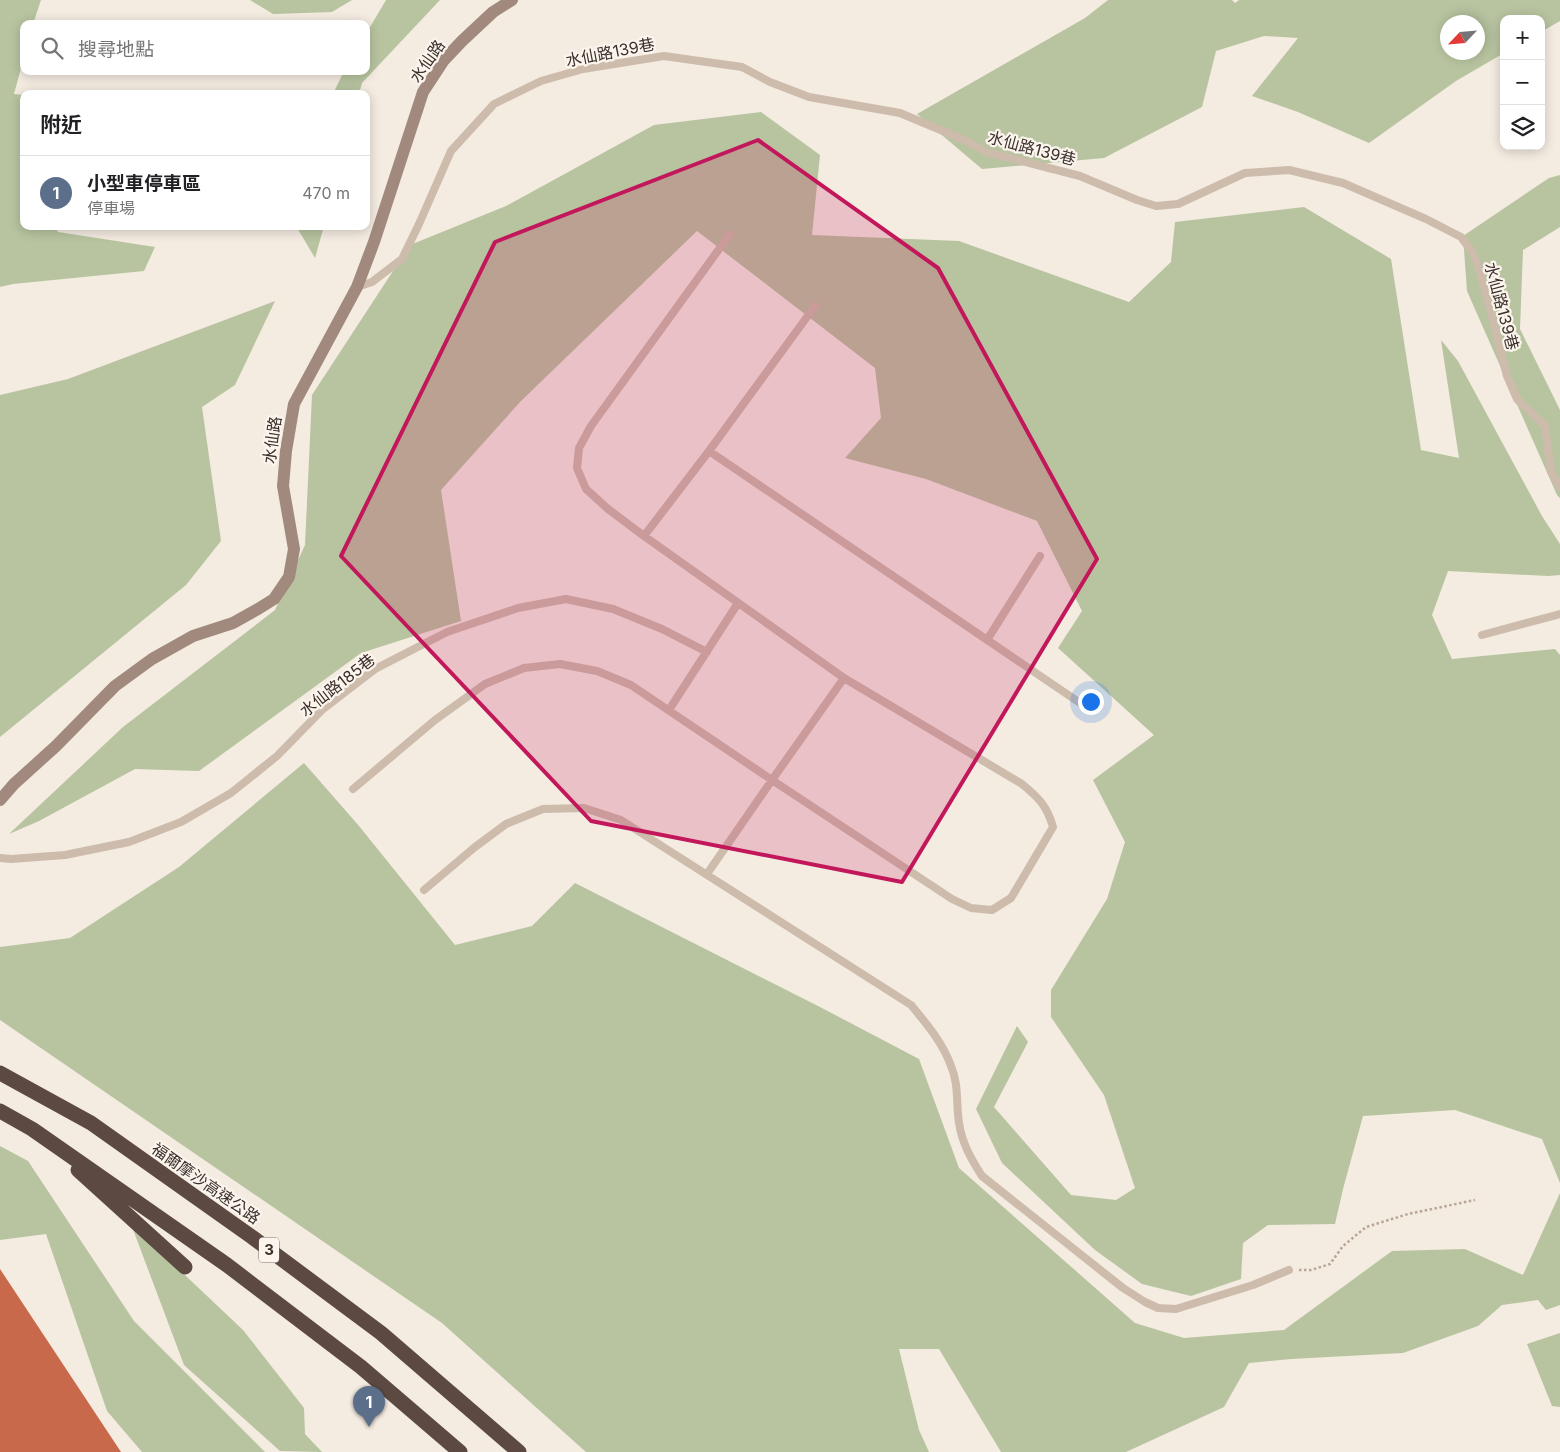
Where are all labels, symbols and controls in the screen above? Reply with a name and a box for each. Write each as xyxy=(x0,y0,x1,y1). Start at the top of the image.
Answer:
north arrow xyxy=(1440,15,1485,60)
map controls xyxy=(1500,15,1545,150)
button: + xyxy=(1500,15,1545,60)
search box xyxy=(20,20,370,75)
icon: search xyxy=(38,34,66,62)
street label: 水仙路139巷 xyxy=(564,34,656,70)
street label: 水仙路 xyxy=(405,36,449,86)
text: 搜尋地點 xyxy=(78,38,154,61)
button: − xyxy=(1500,60,1545,105)
button: layers xyxy=(1500,105,1545,150)
text: 附近 xyxy=(40,112,82,137)
street label: 水仙路139巷 xyxy=(986,127,1078,169)
text: 小型車停車區 xyxy=(87,172,201,195)
text: 1 xyxy=(53,183,59,203)
text: 470 m xyxy=(302,183,350,203)
text: 停車場 xyxy=(87,198,135,218)
street label: 水仙路139巷 xyxy=(1481,260,1523,352)
street label: 水仙路 xyxy=(259,415,285,465)
street label: 水仙路185巷 xyxy=(295,649,379,721)
your location xyxy=(1078,689,1104,715)
street label: 福爾摩沙高速公路 xyxy=(148,1138,264,1228)
road number: 3 xyxy=(259,1238,279,1262)
pin: 1 xyxy=(353,1386,385,1427)

